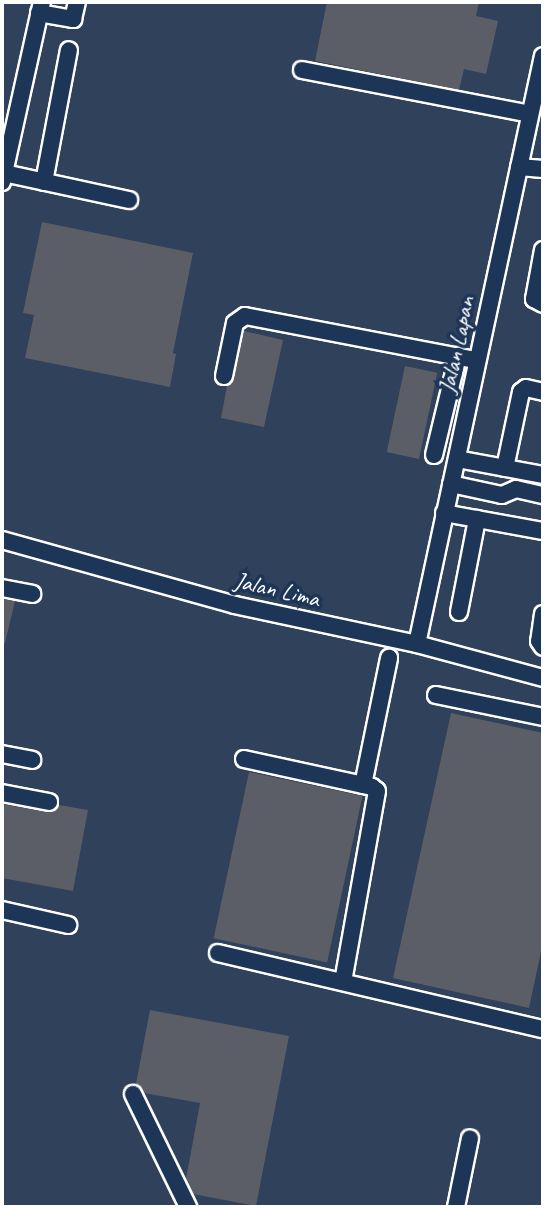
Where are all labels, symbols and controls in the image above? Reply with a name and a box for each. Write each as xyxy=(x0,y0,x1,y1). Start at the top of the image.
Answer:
street label: Jalan Lapan xyxy=(433,294,481,396)
street label: Jalan Lima xyxy=(232,566,322,614)

